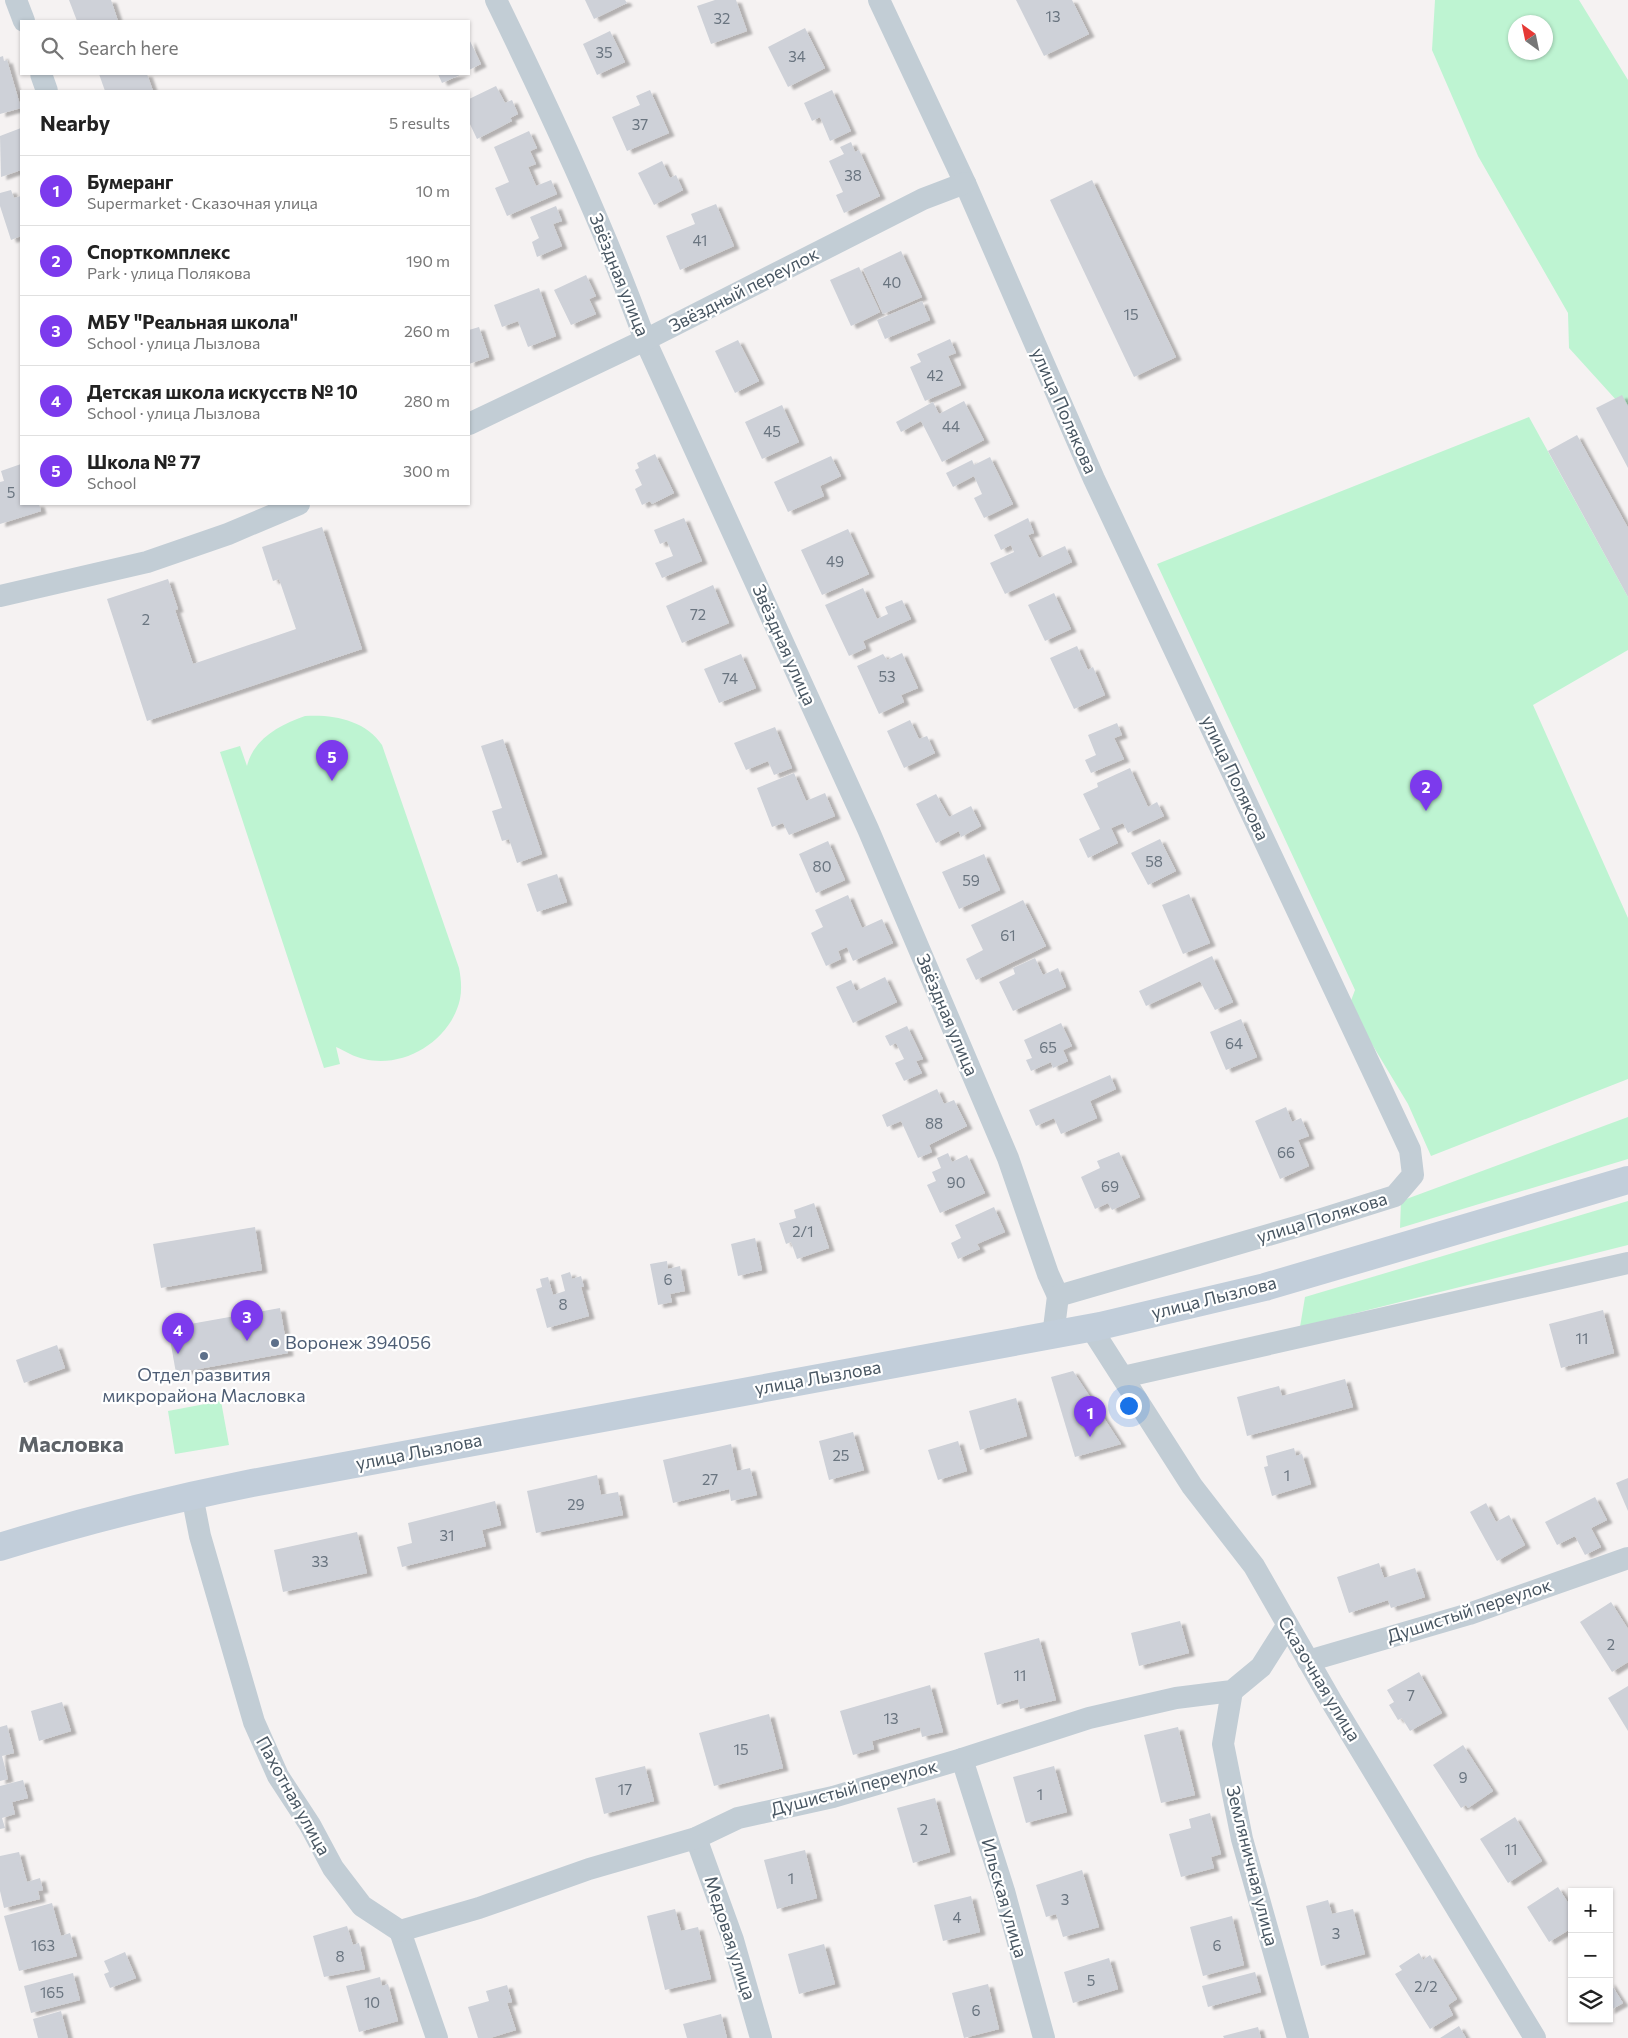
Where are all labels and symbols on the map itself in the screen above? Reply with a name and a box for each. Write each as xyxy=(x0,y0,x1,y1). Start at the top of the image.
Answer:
house number: 13 xyxy=(1046,7,1060,25)
house number: 32 xyxy=(714,9,730,27)
north arrow xyxy=(1508,15,1553,60)
house number: 35 xyxy=(595,43,613,61)
house number: 34 xyxy=(788,47,806,65)
house number: 37 xyxy=(632,115,648,133)
house number: 38 xyxy=(844,166,862,184)
street label: Звёздная улица xyxy=(585,210,655,339)
house number: 41 xyxy=(693,231,707,249)
street label: Звёздный переулок xyxy=(665,242,822,336)
house number: 40 xyxy=(883,273,901,291)
house number: 15 xyxy=(1123,305,1139,323)
street label: улица Полякова xyxy=(1027,344,1103,477)
house number: 42 xyxy=(926,366,944,384)
house number: 44 xyxy=(942,417,960,435)
house number: 45 xyxy=(763,422,781,440)
house number: 5 xyxy=(7,483,15,501)
house number: 49 xyxy=(826,552,844,570)
street label: Звёздная улица xyxy=(748,581,821,709)
house number: 72 xyxy=(690,605,706,623)
house number: 2 xyxy=(142,610,150,628)
house number: 53 xyxy=(878,667,896,685)
house number: 74 xyxy=(722,669,738,687)
street label: улица Полякова xyxy=(1197,712,1275,844)
pin: 5 xyxy=(316,740,348,781)
pin: 2 xyxy=(1410,770,1442,811)
house number: 58 xyxy=(1145,852,1163,870)
house number: 80 xyxy=(813,857,831,875)
house number: 59 xyxy=(962,871,980,889)
house number: 61 xyxy=(1000,926,1016,944)
street label: Звёздная улица xyxy=(912,950,984,1079)
house number: 64 xyxy=(1225,1034,1243,1052)
house number: 65 xyxy=(1039,1038,1057,1056)
house number: 88 xyxy=(925,1114,943,1132)
house number: 66 xyxy=(1277,1143,1295,1161)
house number: 90 xyxy=(947,1173,965,1191)
house number: 69 xyxy=(1101,1177,1119,1195)
street label: улица Полякова xyxy=(1254,1187,1390,1247)
house number: 2/1 xyxy=(792,1222,814,1240)
house number: 6 xyxy=(663,1270,673,1288)
street label: улица Лызлова xyxy=(1149,1271,1279,1323)
house number: 8 xyxy=(558,1295,568,1313)
pin: 3 xyxy=(231,1300,263,1341)
pin: 4 xyxy=(162,1313,194,1354)
house number: 11 xyxy=(1576,1329,1588,1347)
place label: Воронеж 394056 xyxy=(285,1331,431,1353)
marker: Воронеж 394056 xyxy=(269,1337,281,1349)
marker: Отдел развития микрорайона Масловка xyxy=(198,1350,210,1362)
street label: улица Лызлова xyxy=(753,1355,883,1399)
place label: Отдел развития микрорайона Масловка xyxy=(103,1363,305,1406)
your location xyxy=(1116,1393,1142,1419)
pin: 1 xyxy=(1074,1396,1106,1437)
street label: улица Лызлова xyxy=(354,1428,484,1474)
district label: Масловка xyxy=(18,1430,124,1457)
house number: 25 xyxy=(833,1446,849,1464)
house number: 1 xyxy=(1284,1466,1290,1484)
house number: 27 xyxy=(702,1470,718,1488)
house number: 29 xyxy=(567,1495,585,1513)
house number: 31 xyxy=(440,1526,454,1544)
house number: 33 xyxy=(311,1552,329,1570)
street label: Душистый переулок xyxy=(1384,1573,1554,1647)
street label: Сказочная улица xyxy=(1274,1612,1366,1745)
house number: 2 xyxy=(1607,1635,1615,1653)
house number: 11 xyxy=(1014,1666,1026,1684)
house number: 7 xyxy=(1407,1686,1415,1704)
house number: 13 xyxy=(884,1709,898,1727)
street label: Пахотная улица xyxy=(252,1732,336,1859)
house number: 15 xyxy=(733,1740,749,1758)
street label: Душистый переулок xyxy=(768,1754,940,1820)
house number: 9 xyxy=(1458,1768,1468,1786)
house number: 17 xyxy=(618,1780,632,1798)
street label: Земляничная улица xyxy=(1222,1783,1284,1948)
house number: 1 xyxy=(1037,1785,1043,1803)
house number: 2 xyxy=(920,1820,928,1838)
street label: Ильская улица xyxy=(977,1835,1033,1960)
house number: 11 xyxy=(1505,1840,1517,1858)
house number: 1 xyxy=(788,1869,794,1887)
street label: Медовая улица xyxy=(701,1873,761,2002)
house number: 3 xyxy=(1061,1890,1069,1908)
house number: 4 xyxy=(953,1908,962,1926)
house number: 3 xyxy=(1332,1924,1340,1942)
house number: 163 xyxy=(31,1936,55,1954)
house number: 6 xyxy=(1212,1936,1222,1954)
house number: 8 xyxy=(335,1947,345,1965)
house number: 5 xyxy=(1087,1971,1095,1989)
house number: 2/2 xyxy=(1414,1977,1438,1995)
house number: 165 xyxy=(40,1983,64,2001)
house number: 10 xyxy=(364,1993,380,2011)
house number: 6 xyxy=(971,2001,981,2019)

